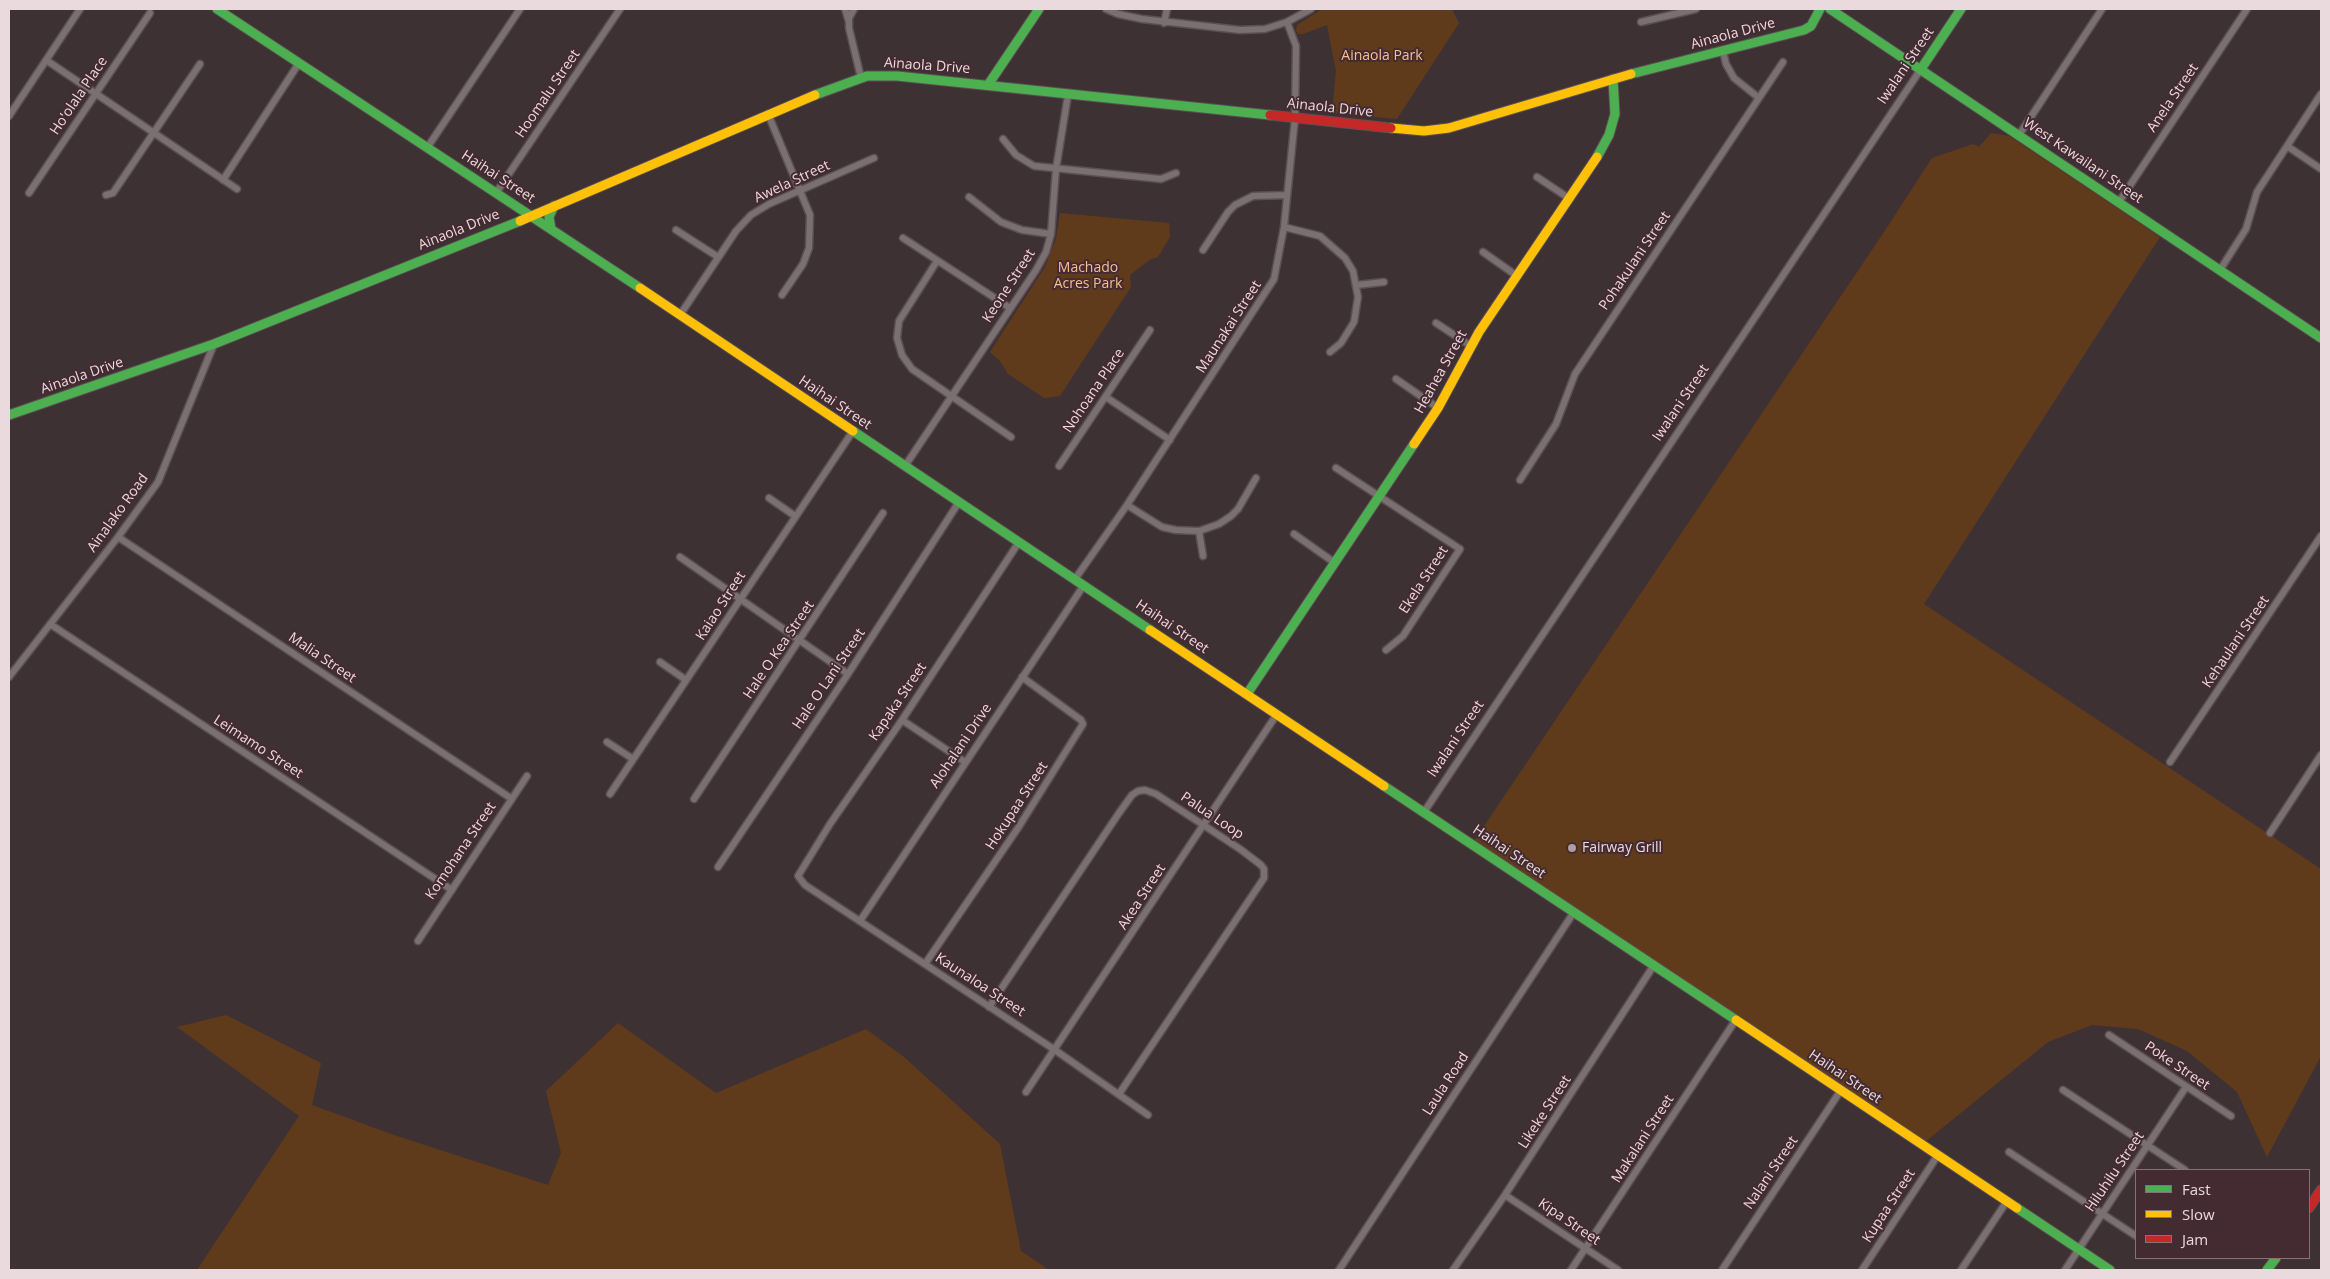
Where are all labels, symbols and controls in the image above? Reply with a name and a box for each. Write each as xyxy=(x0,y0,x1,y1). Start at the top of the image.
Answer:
street label: Ainaola Drive xyxy=(1689,15,1777,53)
street label: Iwalani Street xyxy=(1874,25,1938,107)
street label: Hoomalu Street xyxy=(512,47,584,141)
park label: Ainaola Park xyxy=(1341,48,1423,64)
street label: Ho'olala Place xyxy=(47,54,111,138)
street label: Ainaola Drive xyxy=(883,55,971,77)
street label: Anela Street xyxy=(2144,60,2202,136)
street label: Ainaola Drive xyxy=(1286,95,1374,121)
street label: West Kawailani Street xyxy=(2020,115,2146,207)
street label: Haihai Street xyxy=(458,147,538,207)
street label: Awela Street xyxy=(751,157,833,207)
street label: Ainaola Drive xyxy=(416,206,502,254)
street label: Pohakulani Street xyxy=(1596,208,1674,314)
street label: Keone Street xyxy=(979,246,1039,326)
park label: Machado Acres Park xyxy=(1054,260,1122,292)
street label: Maunakai Street xyxy=(1193,278,1265,376)
street label: Heahea Street xyxy=(1411,327,1471,417)
street label: Nohoana Place xyxy=(1060,346,1128,436)
street label: Ainaola Drive xyxy=(38,354,126,398)
street label: Iwalani Street xyxy=(1649,362,1713,444)
street label: Haihai Street xyxy=(795,372,875,434)
street label: Ainalako Road xyxy=(84,470,152,556)
street label: Ekela Street xyxy=(1396,543,1452,617)
street label: Kaiao Street xyxy=(692,568,750,644)
street label: Kehaulani Street xyxy=(2199,593,2273,691)
street label: Haihai Street xyxy=(1132,596,1212,658)
street label: Hale O Kea Street xyxy=(740,598,818,702)
street label: Hale O Lani Street xyxy=(789,626,869,732)
street label: Malia Street xyxy=(285,629,359,687)
street label: Kapaka Street xyxy=(866,660,930,744)
street label: Iwalani Street xyxy=(1424,698,1488,780)
street label: Alohalani Drive xyxy=(926,700,996,792)
street label: Leimamo Street xyxy=(210,712,306,782)
street label: Hokupaa Street xyxy=(982,759,1052,853)
street label: Palua Loop xyxy=(1177,789,1247,843)
street label: Komohana Street xyxy=(422,799,500,903)
street label: Haihai Street xyxy=(1469,821,1549,883)
place label: Fairway Grill xyxy=(1582,840,1662,856)
marker: Fairway Grill xyxy=(1566,842,1578,854)
street label: Akea Street xyxy=(1115,861,1169,933)
street label: Kaunaloa Street xyxy=(932,950,1028,1020)
street label: Poke Street xyxy=(2141,1038,2213,1094)
street label: Haihai Street xyxy=(1805,1046,1885,1108)
street label: Laula Road xyxy=(1419,1049,1473,1119)
street label: Likeke Street xyxy=(1515,1072,1575,1152)
street label: Makalani Street xyxy=(1608,1092,1678,1186)
street label: Hiluhilu Street xyxy=(2082,1129,2148,1215)
street label: Nalani Street xyxy=(1740,1133,1802,1213)
street label: Kupaa Street xyxy=(1859,1166,1919,1246)
legend xyxy=(2135,1169,2310,1259)
text: Fast xyxy=(2182,1179,2211,1199)
street label: Kipa Street xyxy=(1535,1195,1603,1249)
text: Slow xyxy=(2182,1204,2215,1224)
text: Jam xyxy=(2182,1229,2208,1249)

